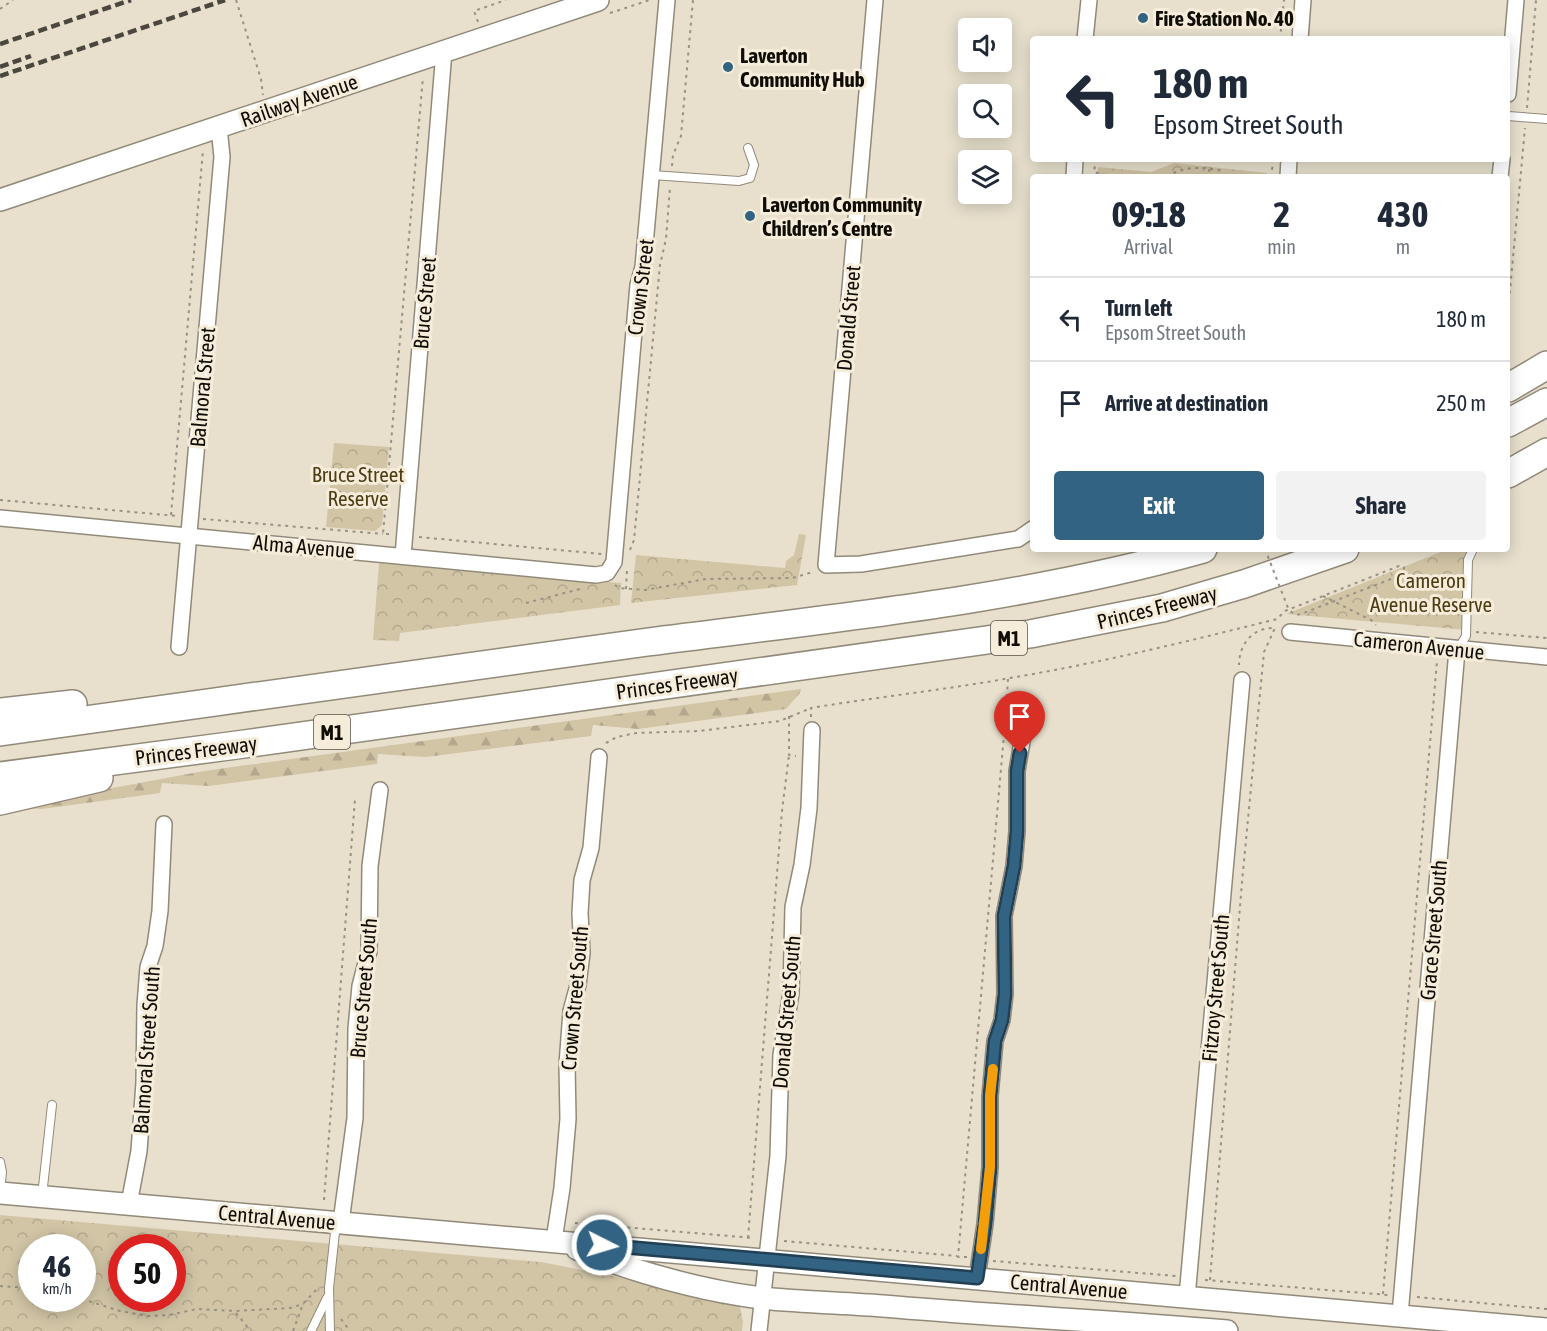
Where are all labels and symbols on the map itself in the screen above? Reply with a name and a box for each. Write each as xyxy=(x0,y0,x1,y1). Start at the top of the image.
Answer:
place label: Fire Station No. 40 xyxy=(1155,6,1294,30)
marker: Fire Station No. 40 xyxy=(1136,11,1150,25)
place label: Laverton Community Hub xyxy=(740,43,865,91)
marker: Laverton Community Hub xyxy=(721,60,735,74)
street label: Railway Avenue xyxy=(237,69,361,131)
place label: Laverton Community Children’s Centre xyxy=(762,192,922,240)
marker: Laverton Community Children’s Centre xyxy=(743,209,757,223)
street label: Crown Street xyxy=(622,237,658,337)
street label: Bruce Street xyxy=(408,256,440,350)
street label: Donald Street xyxy=(831,264,865,372)
street label: Balmoral Street xyxy=(185,326,219,448)
park label: Bruce Street Reserve xyxy=(312,462,404,510)
street label: Alma Avenue xyxy=(252,530,356,562)
park label: Cameron Avenue Reserve xyxy=(1370,568,1492,616)
street label: Princes Freeway xyxy=(1094,580,1220,634)
road number: M1 xyxy=(991,621,1027,655)
street label: Cameron Avenue xyxy=(1353,626,1485,664)
street label: Princes Freeway xyxy=(615,663,740,703)
pin xyxy=(994,691,1045,753)
road number: M1 xyxy=(314,715,350,749)
street label: Princes Freeway xyxy=(134,731,259,769)
street label: Grace Street South xyxy=(1415,859,1451,1001)
street label: Fitzroy Street South xyxy=(1197,913,1233,1063)
street label: Bruce Street South xyxy=(345,917,381,1059)
street label: Crown Street South xyxy=(556,925,592,1071)
street label: Donald Street South xyxy=(767,934,805,1090)
street label: Balmoral Street South xyxy=(128,965,164,1135)
street label: Central Avenue xyxy=(218,1200,336,1234)
position arrow xyxy=(570,1213,634,1277)
speed limit sign: 50 xyxy=(108,1234,186,1312)
street label: Central Avenue xyxy=(1010,1269,1128,1303)

